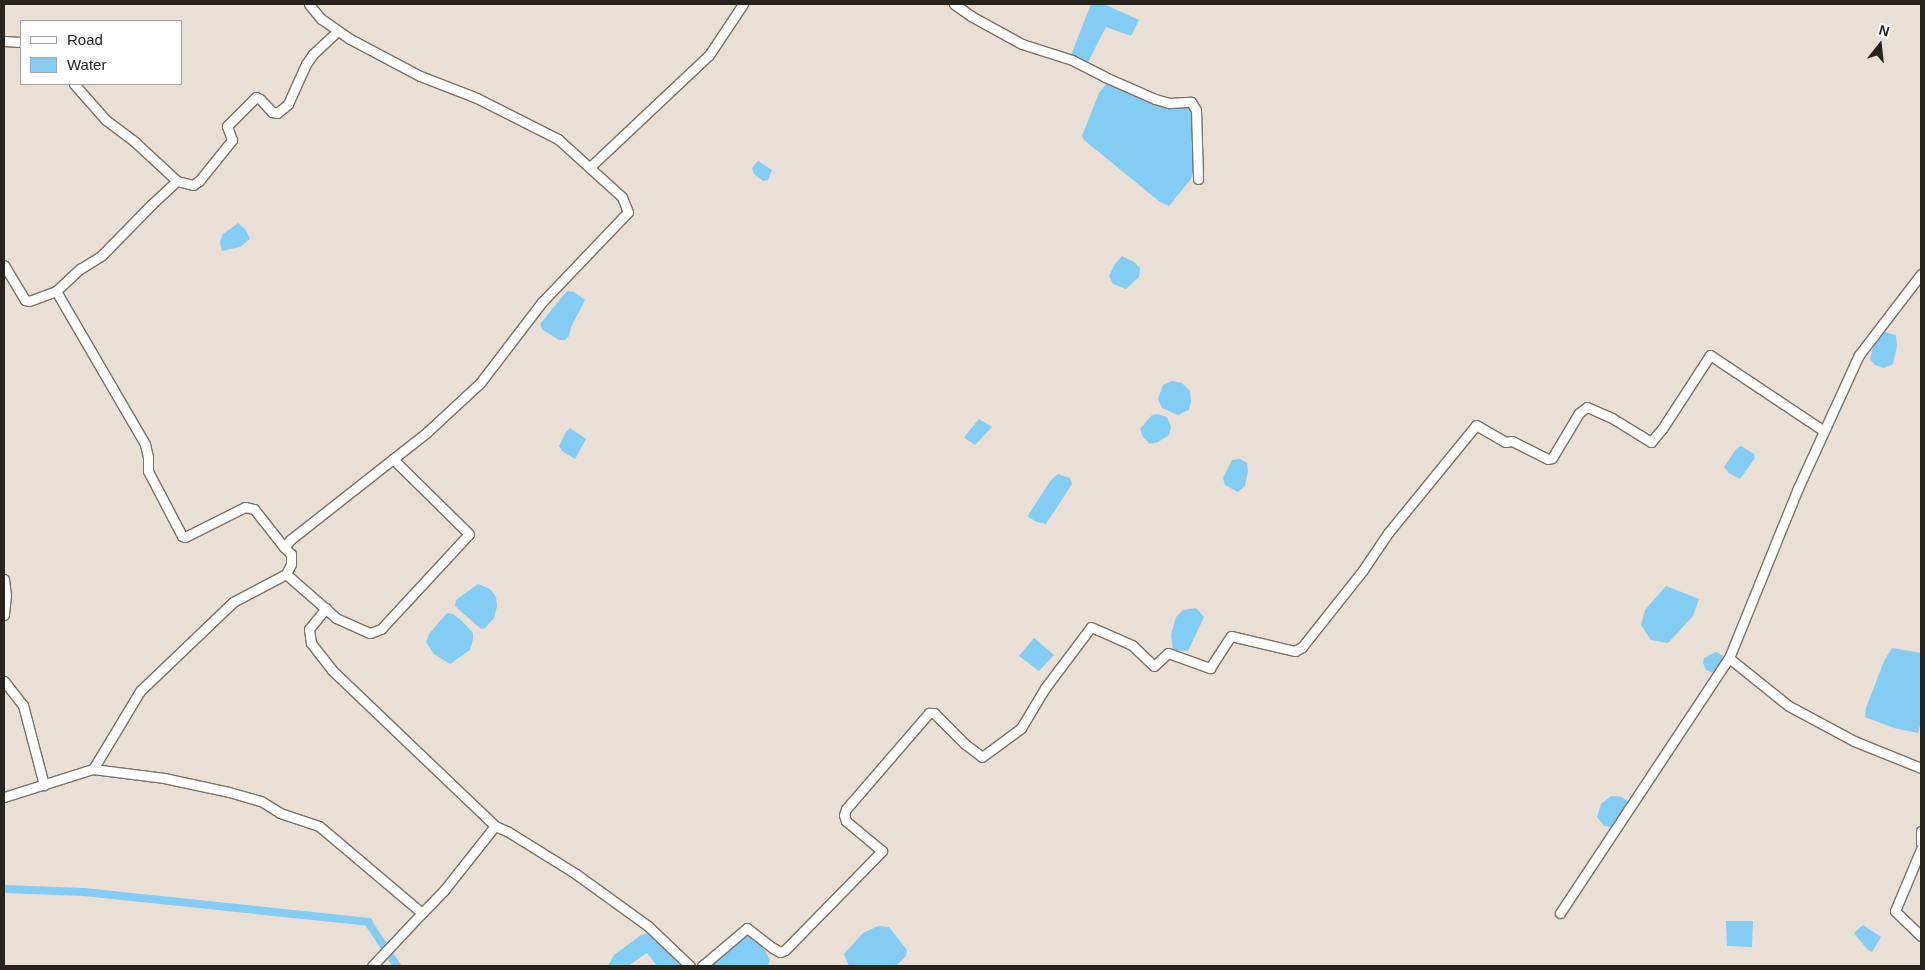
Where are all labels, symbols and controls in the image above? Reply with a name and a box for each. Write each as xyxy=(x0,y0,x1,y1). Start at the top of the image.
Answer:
legend xyxy=(20,20,182,85)
north arrow xyxy=(1855,20,1905,70)
text: N xyxy=(1877,21,1891,40)
text: Road xyxy=(67,31,103,48)
text: Water xyxy=(67,56,106,73)

